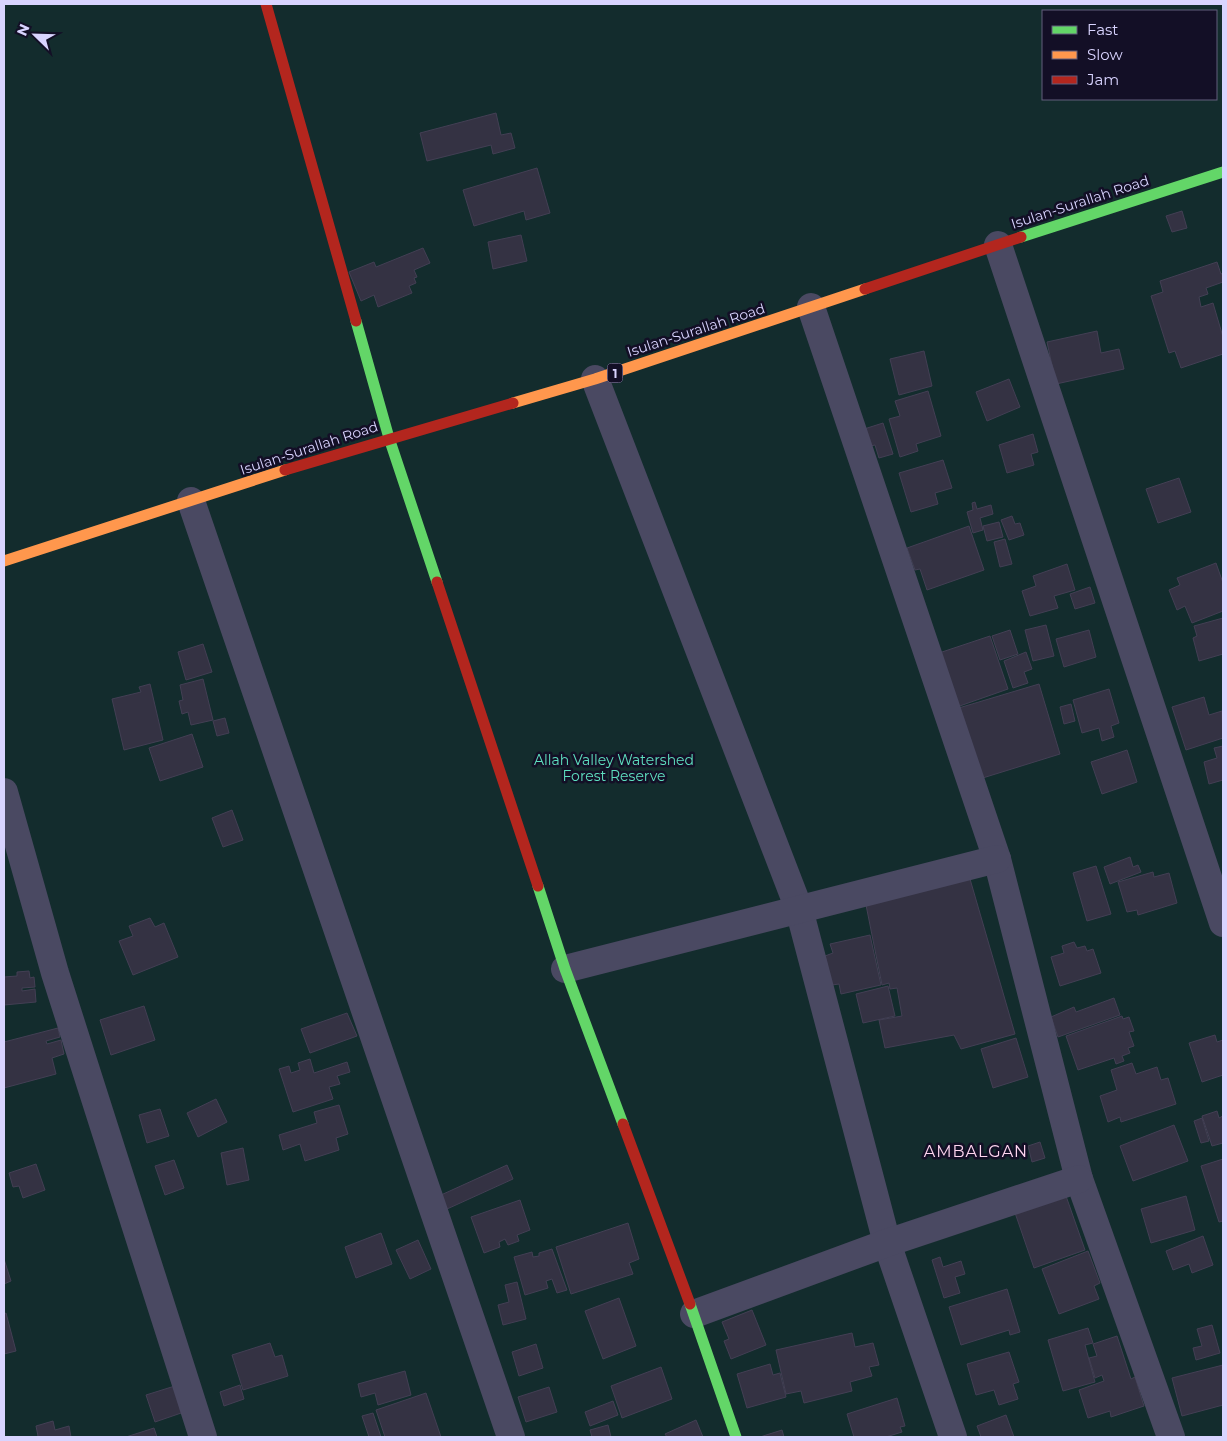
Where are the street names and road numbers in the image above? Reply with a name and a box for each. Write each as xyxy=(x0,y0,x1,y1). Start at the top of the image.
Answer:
street label: Isulan-Surallah Road xyxy=(1009,171,1151,233)
street label: Isulan-Surallah Road xyxy=(625,299,767,361)
road number: 1 xyxy=(608,363,622,382)
street label: Isulan-Surallah Road xyxy=(238,417,380,479)

